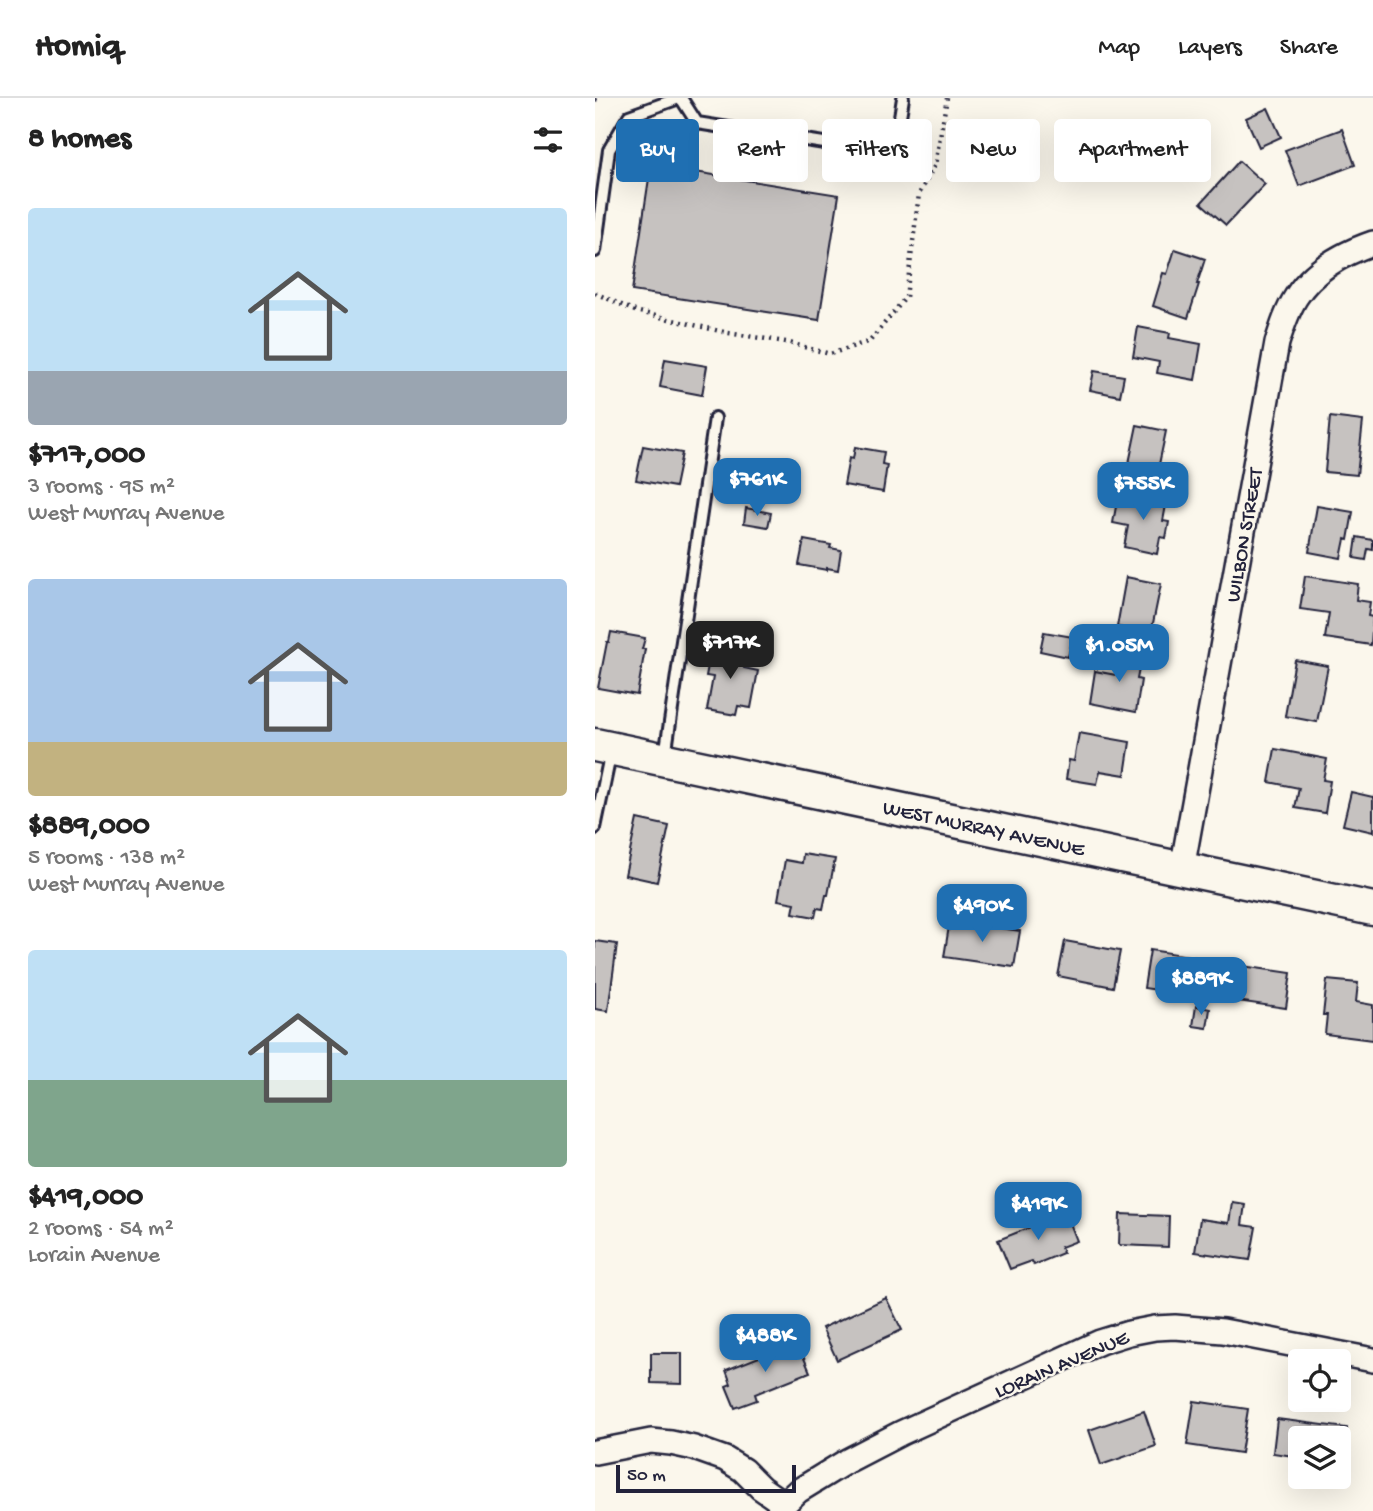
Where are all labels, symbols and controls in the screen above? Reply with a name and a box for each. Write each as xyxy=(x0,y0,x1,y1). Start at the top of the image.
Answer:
text: Homiq xyxy=(35,29,121,67)
text: Map xyxy=(1098,34,1140,63)
text: Layers xyxy=(1178,34,1242,63)
text: Share xyxy=(1280,34,1338,63)
chip: Buy xyxy=(616,119,699,182)
chip: Rent xyxy=(713,119,808,182)
chip: Filters xyxy=(822,119,932,182)
chip: New xyxy=(946,119,1040,182)
chip: Apartment xyxy=(1054,119,1211,182)
icon: filters xyxy=(529,121,567,159)
text: 8 homes xyxy=(28,123,131,158)
icon: home xyxy=(235,253,361,379)
text: $717,000 xyxy=(28,439,145,474)
pin: $761K xyxy=(708,458,806,518)
pin: $755K xyxy=(1094,462,1192,522)
street label: WILBON STREET xyxy=(1222,466,1271,605)
text: $761K xyxy=(729,467,785,494)
text: $755K xyxy=(1113,471,1173,498)
text: 3 rooms · 95 m² xyxy=(28,474,175,501)
text: West Murray Avenue xyxy=(28,501,224,528)
pin: $717K xyxy=(681,622,779,681)
icon: home xyxy=(235,624,361,750)
pin: $1.05M xyxy=(1062,624,1176,684)
text: $717K xyxy=(702,630,758,657)
text: $1.05M xyxy=(1085,633,1153,660)
street label: WEST MURRAY AVENUE xyxy=(880,797,1087,864)
text: $889,000 xyxy=(28,810,150,845)
text: 5 rooms · 138 m² xyxy=(28,845,185,872)
text: West Murray Avenue xyxy=(28,872,224,899)
pin: $490K xyxy=(933,884,1031,944)
text: $490K xyxy=(953,893,1011,920)
pin: $889K xyxy=(1152,958,1250,1017)
text: $889K xyxy=(1171,966,1231,993)
icon: home xyxy=(235,995,361,1121)
text: $419,000 xyxy=(28,1181,143,1216)
pin: $419K xyxy=(989,1182,1087,1242)
text: $419K xyxy=(1011,1191,1065,1218)
text: 2 rooms · 54 m² xyxy=(28,1216,174,1243)
text: Lorain Avenue xyxy=(28,1243,160,1270)
pin: $488K xyxy=(716,1314,814,1374)
text: $488K xyxy=(735,1323,795,1350)
street label: LORAIN AVENUE xyxy=(991,1326,1134,1406)
map controls xyxy=(1288,1349,1351,1489)
button: locate xyxy=(1288,1349,1351,1412)
button: layers xyxy=(1288,1426,1351,1489)
scale bar xyxy=(616,1462,796,1494)
text: 50 m xyxy=(627,1465,666,1488)

